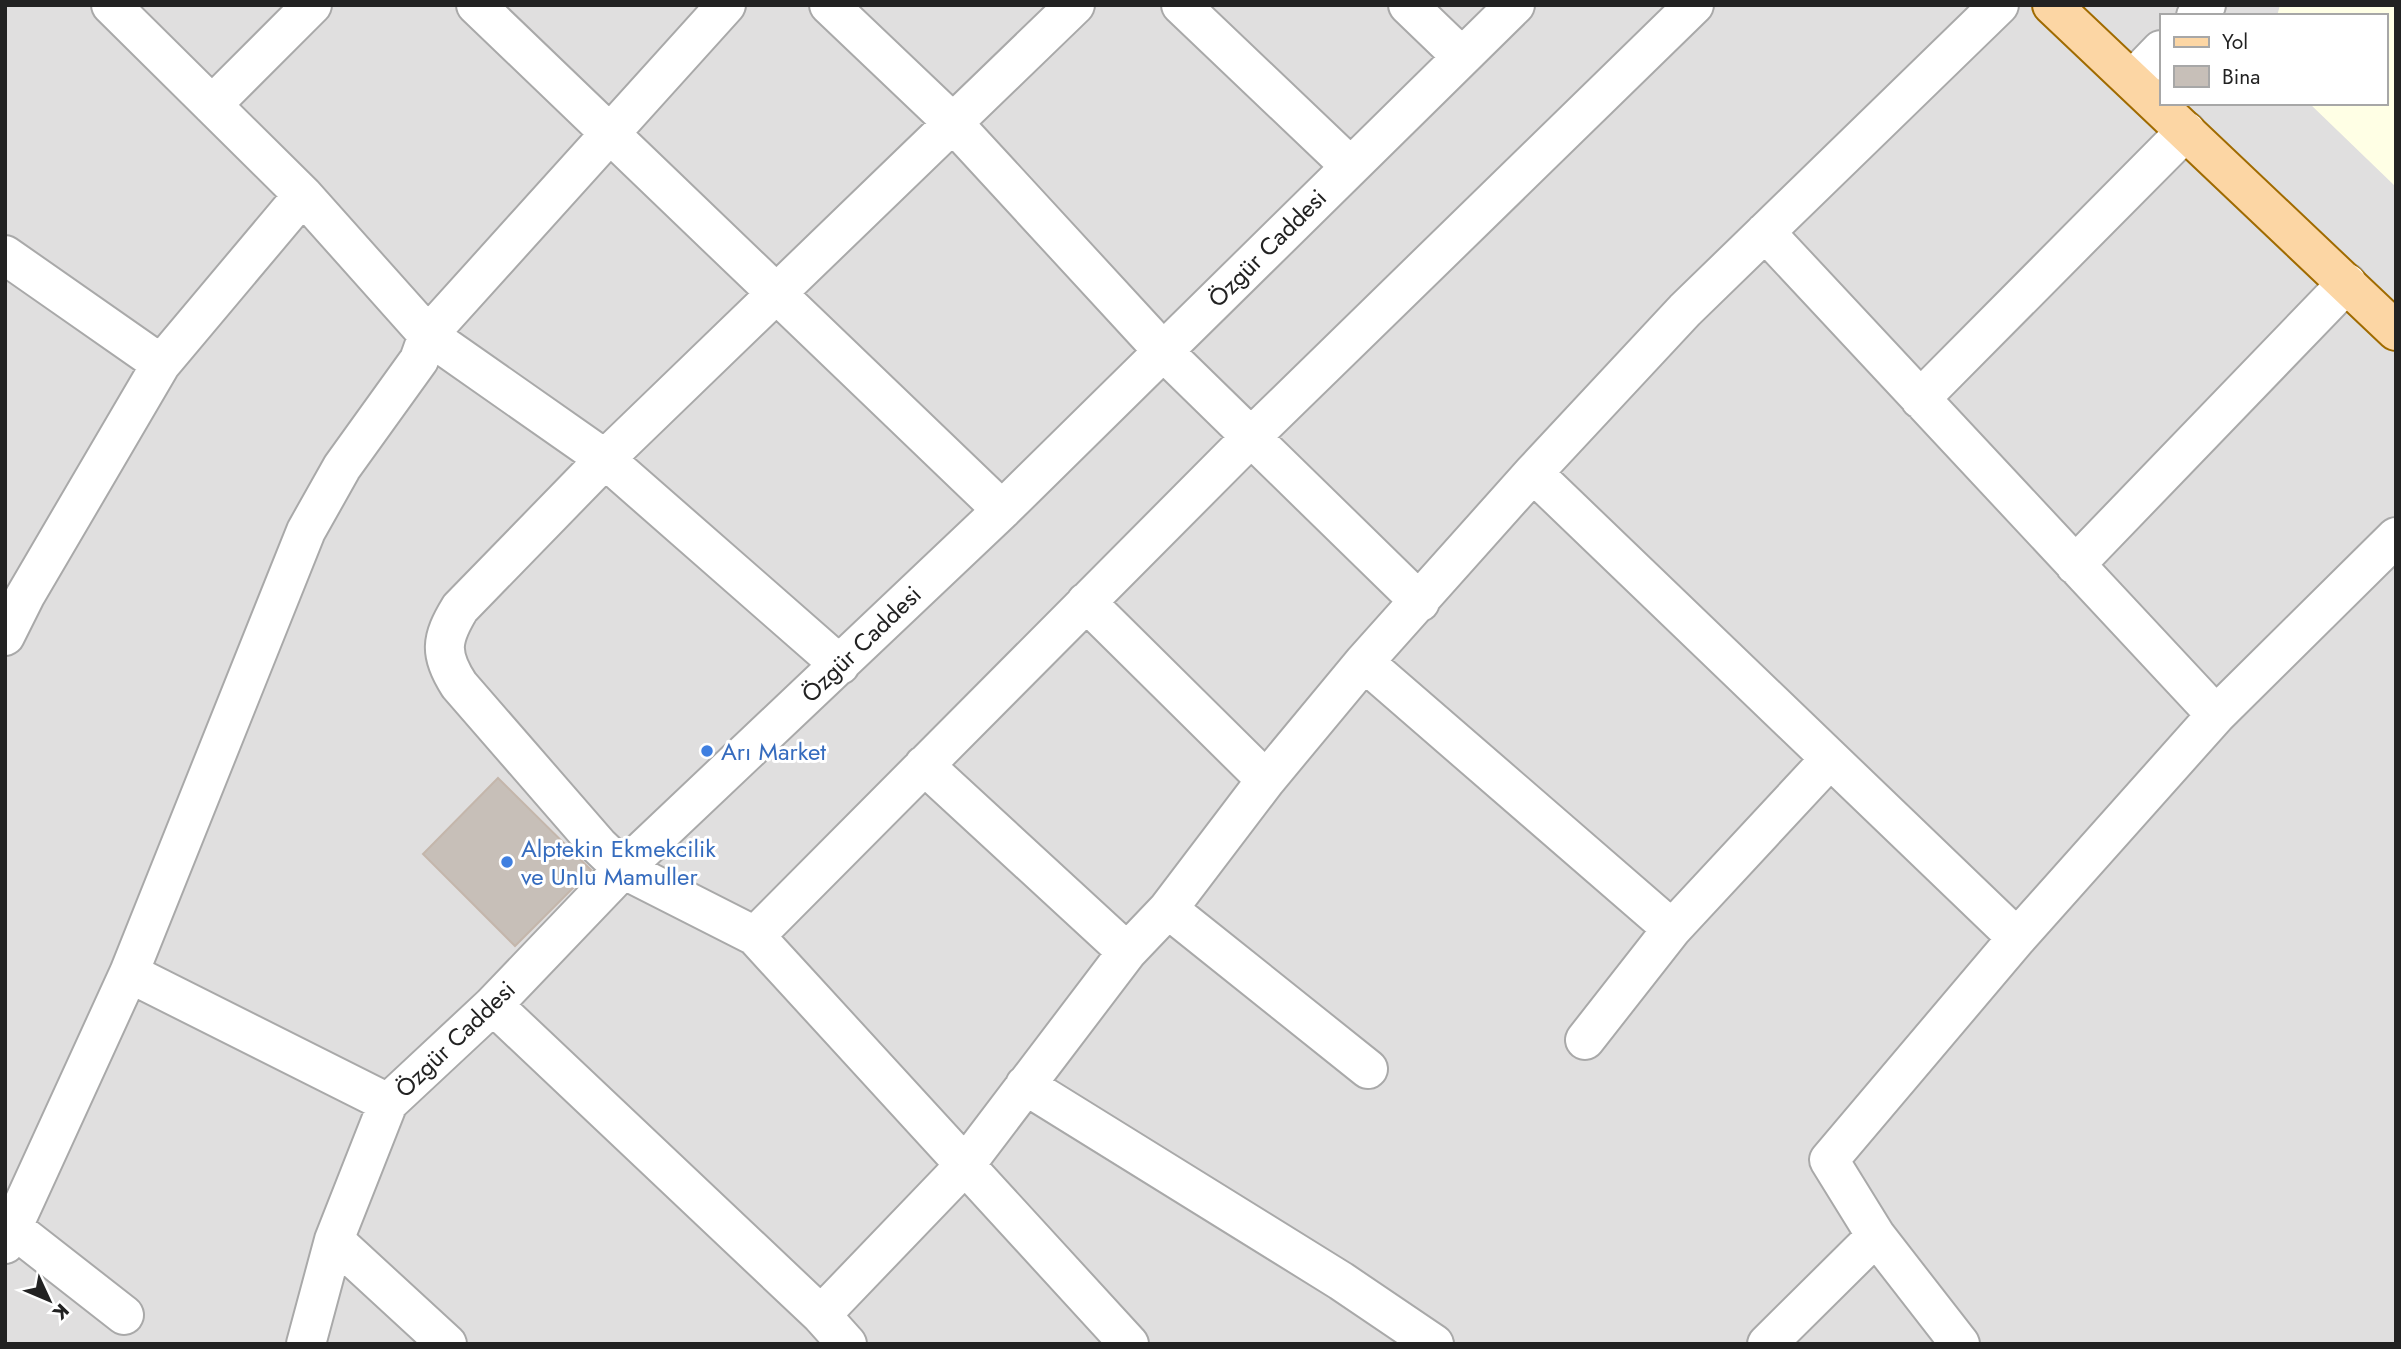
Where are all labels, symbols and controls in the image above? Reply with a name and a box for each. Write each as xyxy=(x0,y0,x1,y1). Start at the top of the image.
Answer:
legend xyxy=(2160,14,2387,105)
text: Yol xyxy=(2222,27,2248,57)
text: Bina xyxy=(2222,62,2260,92)
street label: Özgür Caddesi xyxy=(1200,181,1334,315)
street label: Özgür Caddesi xyxy=(793,578,929,710)
place label: Arı Market xyxy=(721,734,826,769)
marker: Arı Market xyxy=(699,743,715,759)
place label: Alptekin Ekmekcilik ve Unlu Mamuller xyxy=(521,831,716,894)
marker: Alptekin Ekmekcilik ve Unlu Mamuller xyxy=(499,854,515,870)
street label: Özgür Caddesi xyxy=(387,973,523,1105)
north arrow xyxy=(14,1265,84,1335)
text: K xyxy=(46,1297,75,1326)

